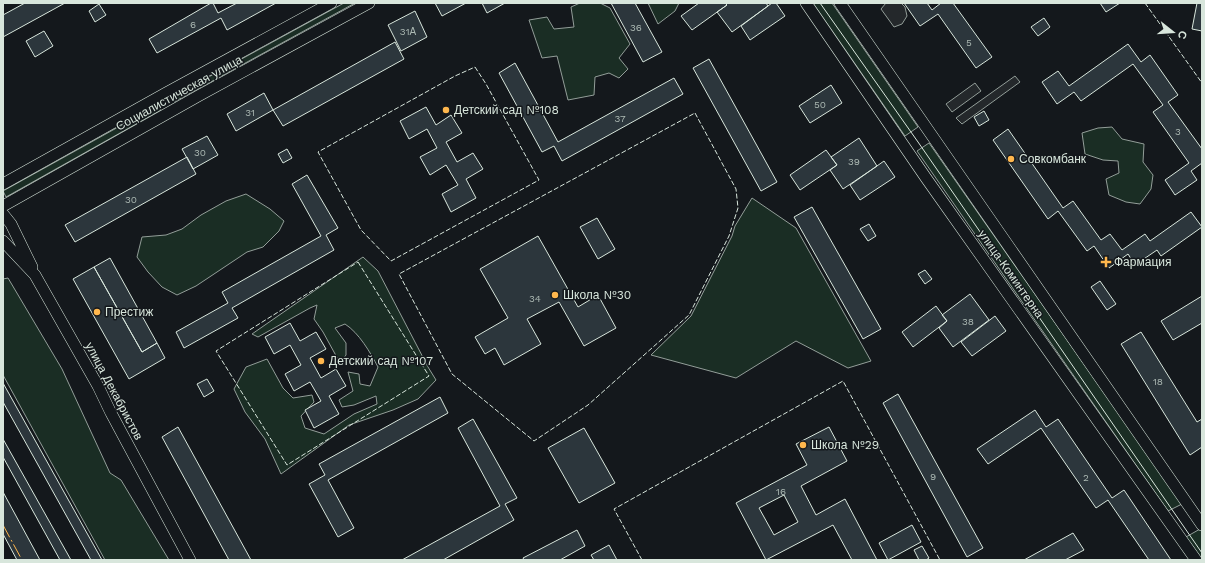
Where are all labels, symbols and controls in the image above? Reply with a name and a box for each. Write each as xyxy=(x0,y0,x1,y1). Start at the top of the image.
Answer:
north arrow xyxy=(1153,12,1193,52)
house number: 6 xyxy=(190,19,196,30)
house number: 36 xyxy=(630,22,642,33)
house number: 31А xyxy=(400,26,417,37)
text: С xyxy=(1175,29,1189,41)
house number: 5 xyxy=(966,37,972,48)
street label: Социалистическая улица xyxy=(113,52,245,134)
house number: 50 xyxy=(814,99,826,110)
place label: Детский сад №108 xyxy=(454,103,559,117)
marker: Детский сад №108 xyxy=(441,105,451,115)
house number: 31 xyxy=(245,107,255,118)
house number: 37 xyxy=(614,113,626,124)
house number: 3 xyxy=(1175,126,1181,137)
house number: 30 xyxy=(194,147,206,158)
place label: Совкомбанк xyxy=(1019,152,1087,166)
marker: Совкомбанк xyxy=(1006,154,1016,164)
house number: 39 xyxy=(848,156,860,167)
house number: 30 xyxy=(125,194,137,205)
street label: улица Коминтерна xyxy=(975,227,1047,321)
place label: Фармация xyxy=(1114,255,1171,269)
marker: Фармация xyxy=(1101,257,1111,267)
place label: Школа №30 xyxy=(563,288,631,302)
marker: Школа №30 xyxy=(550,290,560,300)
house number: 34 xyxy=(529,293,541,304)
place label: Престиж xyxy=(105,305,153,319)
marker: Престиж xyxy=(92,307,102,317)
house number: 38 xyxy=(962,316,974,327)
street label: улица Декабристов xyxy=(82,340,146,442)
place label: Детский сад №107 xyxy=(329,354,433,368)
marker: Детский сад №107 xyxy=(316,356,326,366)
house number: 18 xyxy=(1153,376,1163,387)
place label: Школа №29 xyxy=(811,438,879,452)
marker: Школа №29 xyxy=(798,440,808,450)
house number: 9 xyxy=(930,471,936,482)
house number: 2 xyxy=(1083,472,1089,483)
house number: 16 xyxy=(776,486,786,497)

